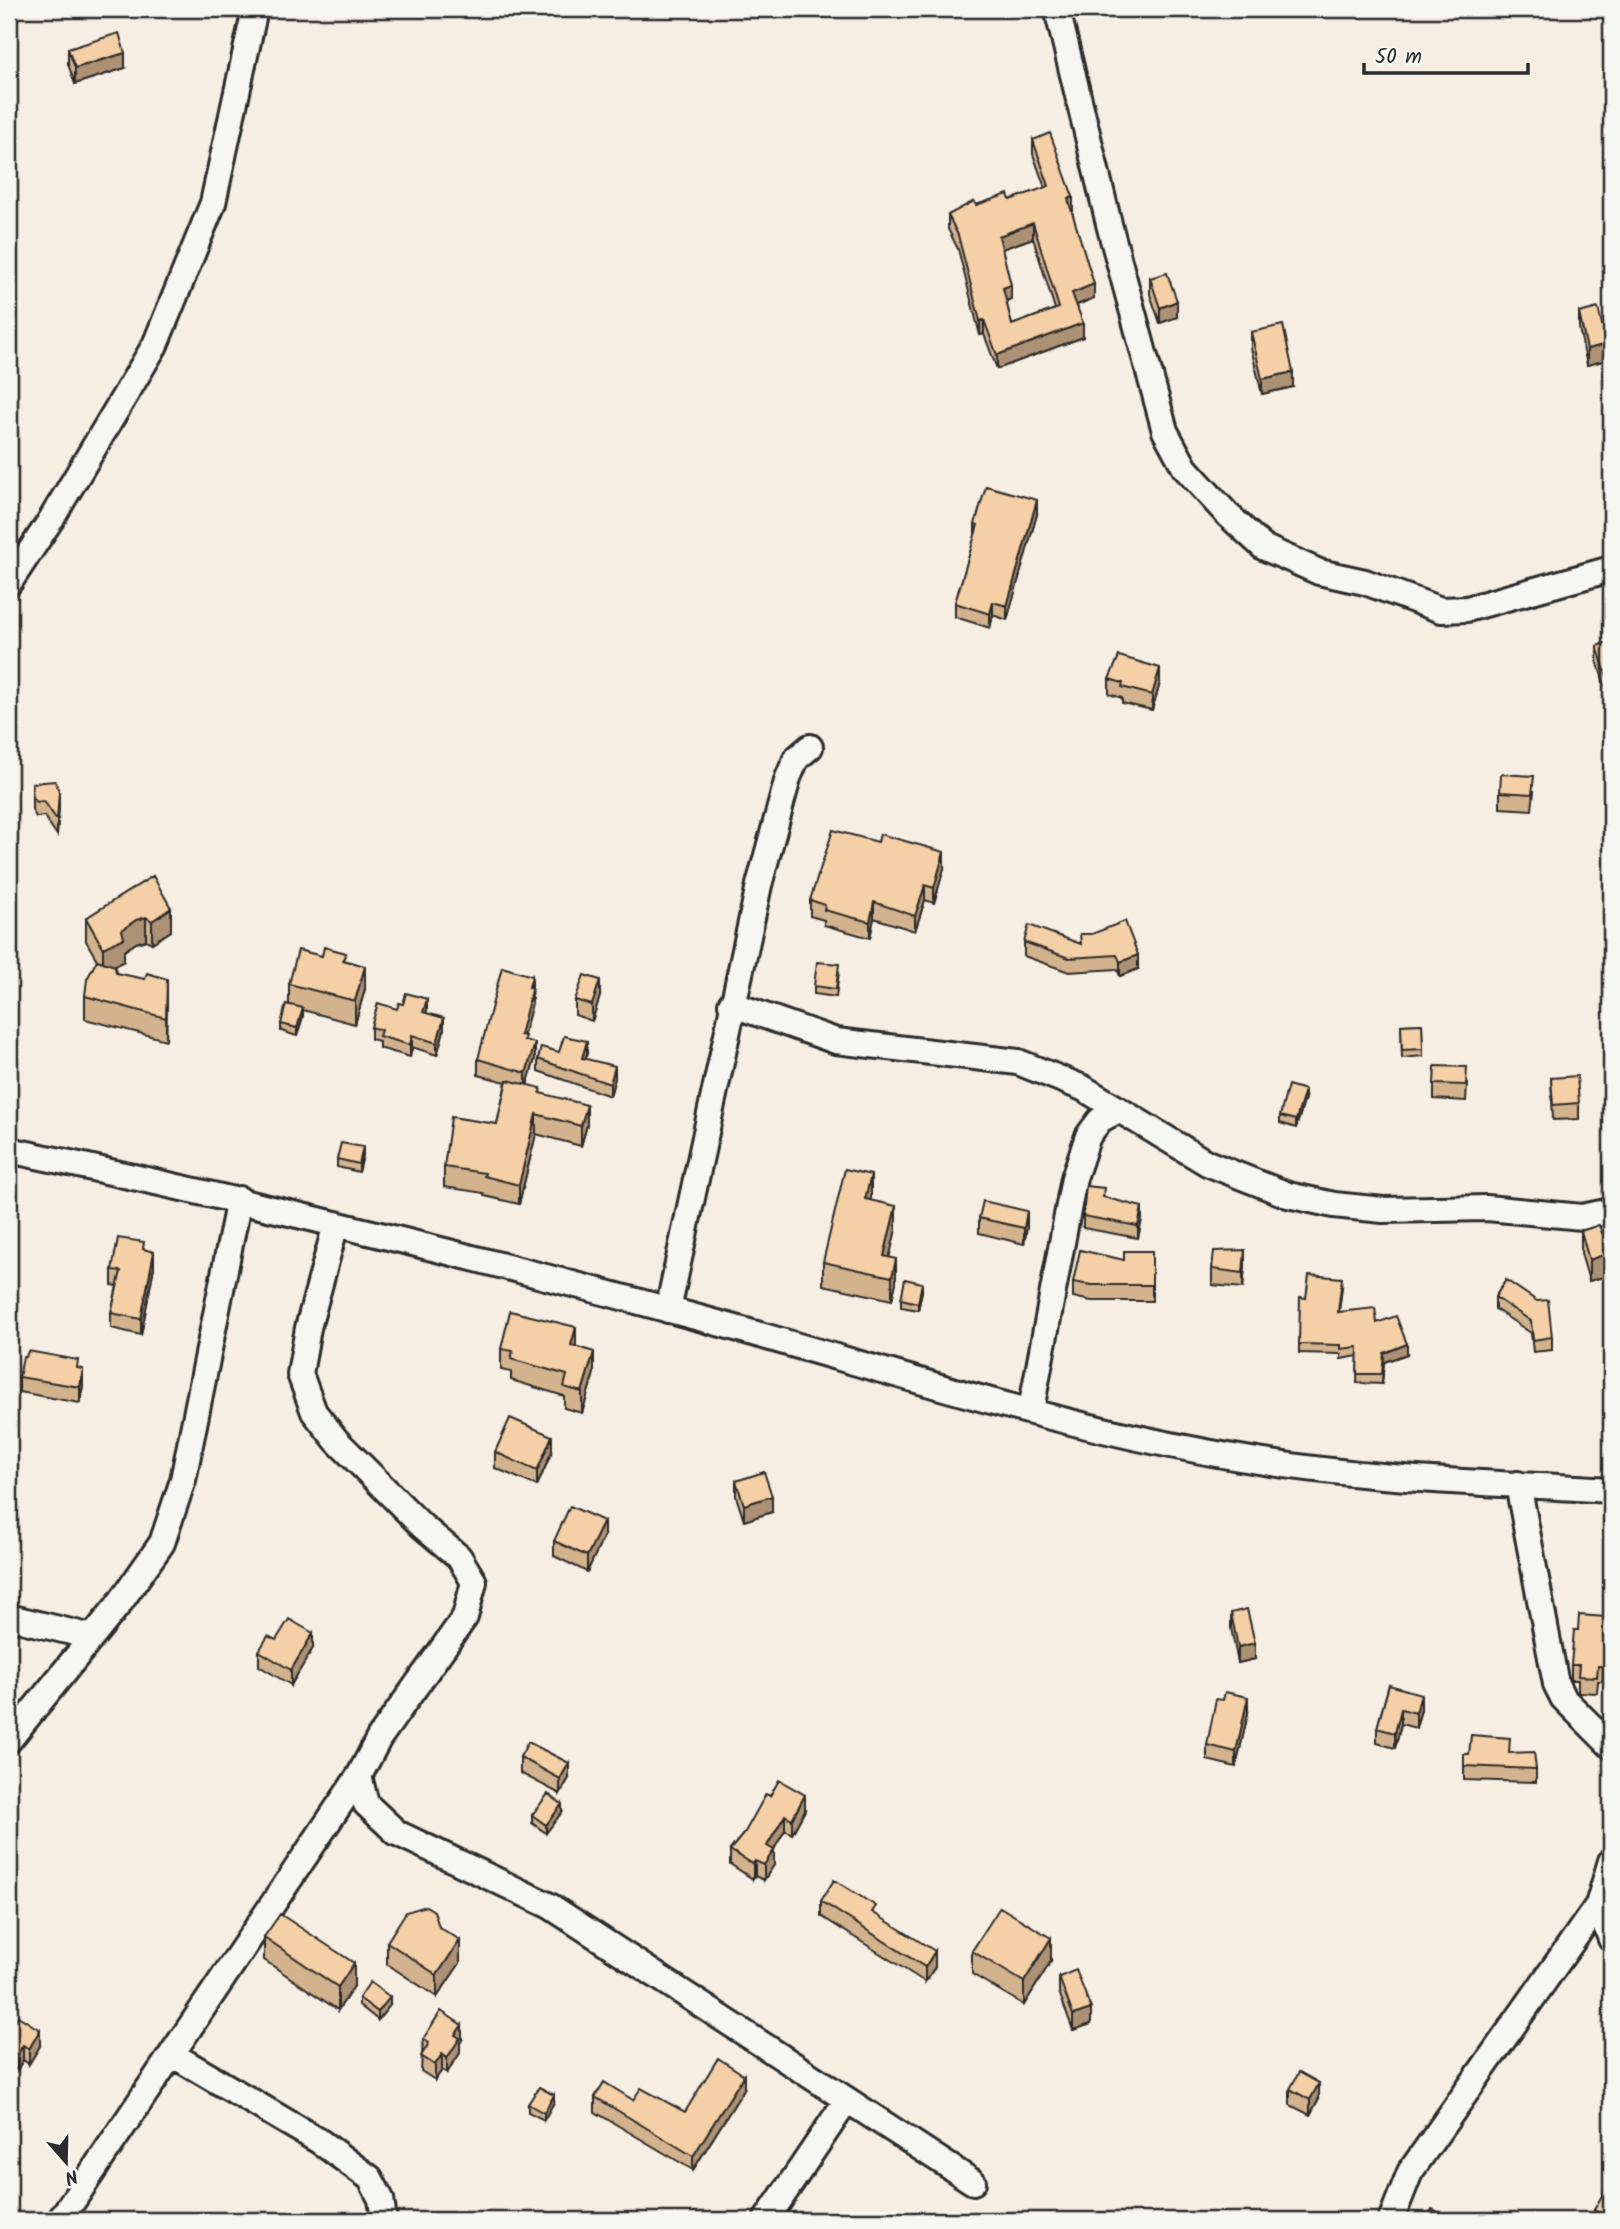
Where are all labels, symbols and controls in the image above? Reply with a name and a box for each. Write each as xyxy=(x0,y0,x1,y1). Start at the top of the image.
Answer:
scale bar xyxy=(1364,32,1529,76)
text: 50 m xyxy=(1375,41,1422,74)
north arrow xyxy=(32,2128,102,2198)
text: N xyxy=(60,2160,82,2192)

